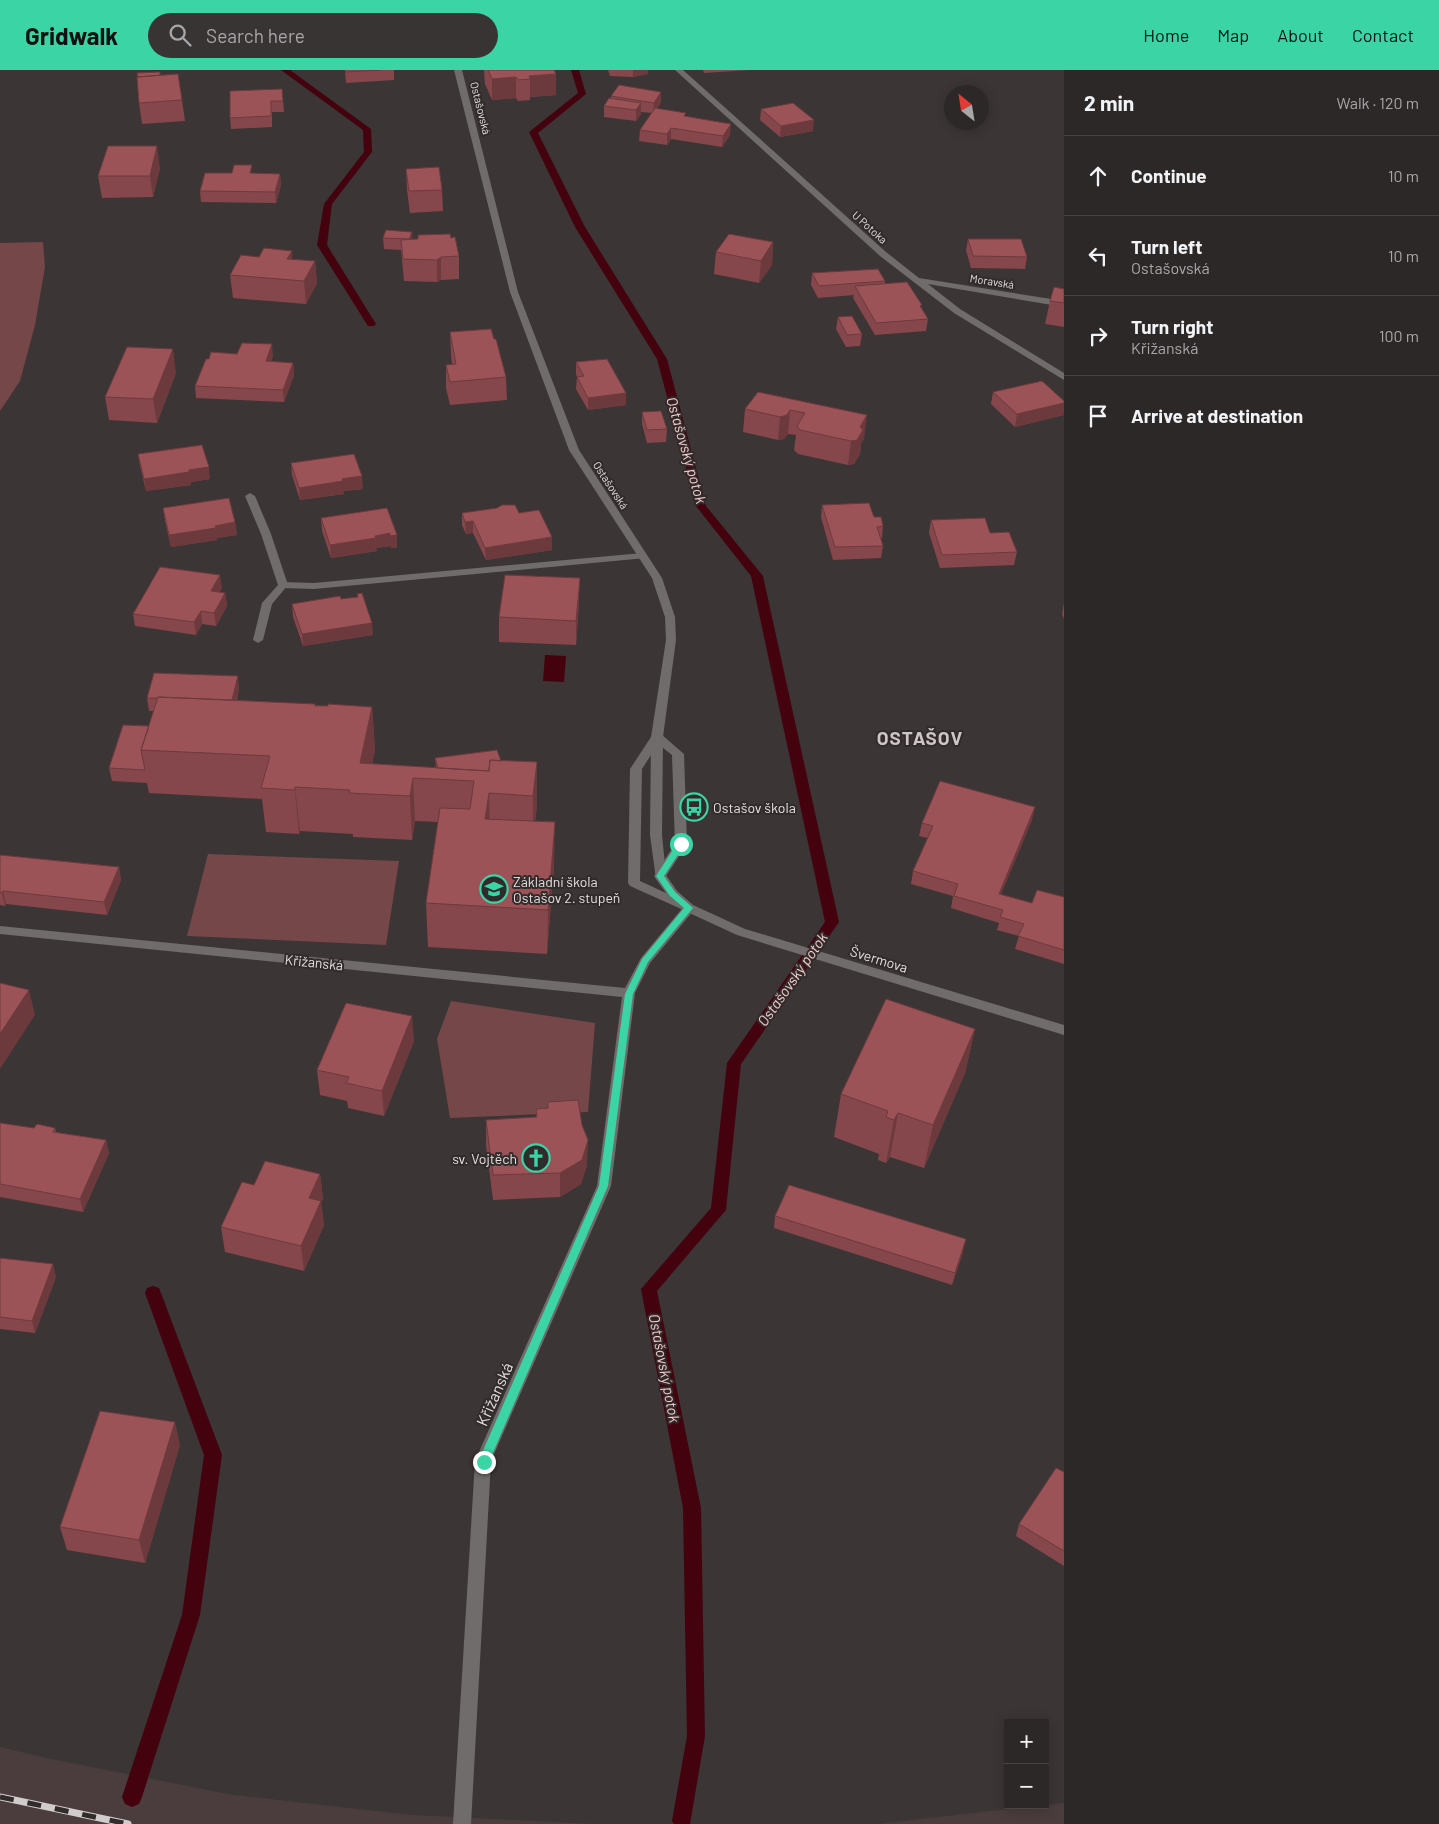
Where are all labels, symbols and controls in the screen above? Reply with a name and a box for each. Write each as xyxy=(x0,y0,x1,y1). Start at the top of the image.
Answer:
search box xyxy=(148,13,498,58)
text: Gridwalk xyxy=(25,21,118,50)
icon: search xyxy=(166,21,194,49)
text: Search here xyxy=(206,24,305,47)
text: Home xyxy=(1143,24,1189,46)
text: Map xyxy=(1217,24,1249,46)
text: About xyxy=(1277,24,1324,46)
text: Contact xyxy=(1352,24,1414,46)
street label: Ostašovská xyxy=(468,80,494,136)
north arrow xyxy=(944,85,989,130)
text: 2 min xyxy=(1084,90,1134,115)
text: Walk · 120 m xyxy=(1336,93,1419,112)
icon: ahead xyxy=(1084,162,1112,190)
text: Continue xyxy=(1131,164,1207,187)
text: 10 m xyxy=(1388,166,1419,185)
street label: U Potoka xyxy=(850,208,890,246)
text: Turn left xyxy=(1131,235,1202,258)
icon: left xyxy=(1084,242,1112,270)
text: 10 m xyxy=(1388,246,1419,265)
text: Ostašovská xyxy=(1131,258,1210,277)
street label: Moravská xyxy=(969,271,1015,291)
text: Turn right xyxy=(1131,315,1213,338)
icon: right xyxy=(1084,322,1112,350)
text: 100 m xyxy=(1379,326,1419,345)
text: Křižanská xyxy=(1131,338,1198,357)
water label: Ostašovský potok xyxy=(663,395,711,506)
icon: arrive xyxy=(1084,402,1112,430)
text: Arrive at destination xyxy=(1131,404,1303,427)
street label: Ostašovská xyxy=(591,459,631,511)
district label: OSTAŠOV xyxy=(877,726,963,749)
bus stop icon: Ostašov škola xyxy=(679,792,709,822)
place label: Ostašov škola xyxy=(713,799,796,816)
route start xyxy=(670,833,693,856)
place label: Základní škola Ostašov 2. stupeň xyxy=(513,873,620,906)
school or university icon: Základní škola Ostašov 2. stupeň xyxy=(479,874,509,904)
water label: Ostašovský potok xyxy=(753,928,831,1029)
street label: Švermova xyxy=(848,942,910,976)
street label: Křižanská xyxy=(284,950,344,974)
church icon: sv. Vojtěch xyxy=(521,1143,551,1173)
place label: sv. Vojtěch xyxy=(452,1150,517,1167)
water label: Ostašovský potok xyxy=(646,1312,684,1425)
street label: Křižanská xyxy=(472,1359,516,1429)
route end xyxy=(473,1451,496,1474)
map controls xyxy=(1004,1719,1049,1809)
button: + xyxy=(1004,1719,1049,1764)
button: − xyxy=(1004,1764,1049,1809)

